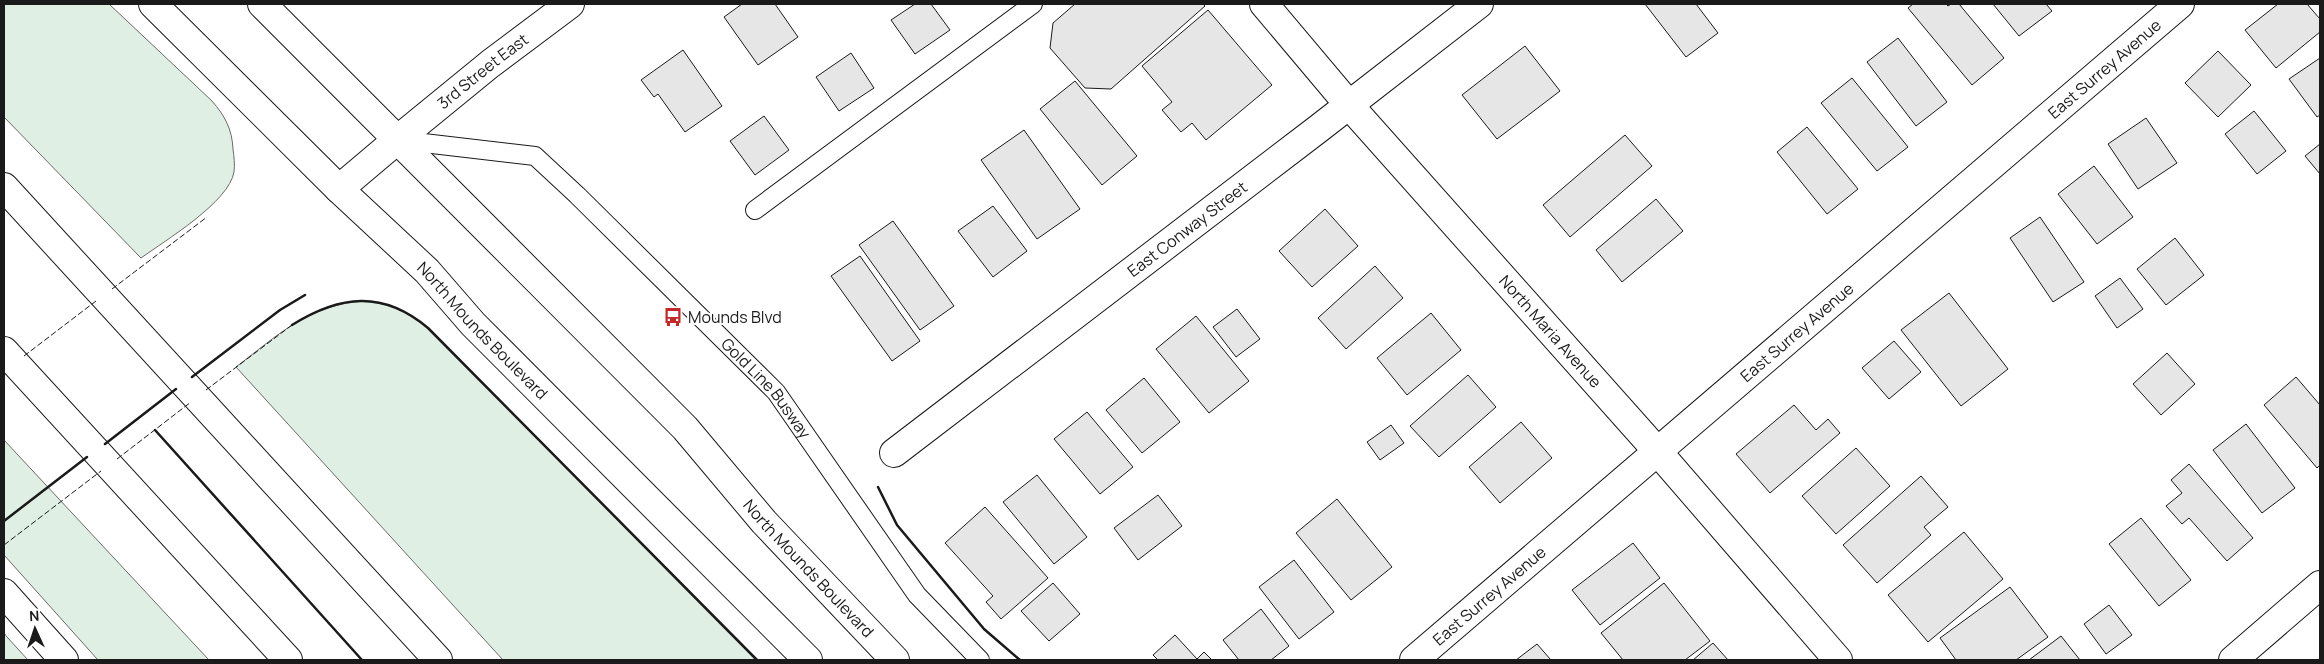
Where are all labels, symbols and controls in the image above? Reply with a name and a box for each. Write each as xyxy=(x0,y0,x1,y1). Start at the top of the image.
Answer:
street label: East Surrey Avenue xyxy=(2043,14,2166,123)
street label: 3rd Street East xyxy=(433,28,533,114)
street label: East Conway Street xyxy=(1123,176,1252,282)
street label: North Mounds Boulevard xyxy=(413,257,553,404)
street label: North Maria Avenue xyxy=(1494,270,1607,392)
street label: East Surrey Avenue xyxy=(1736,277,1858,387)
bus stop icon: Mounds Blvd xyxy=(662,306,684,328)
place label: Mounds Blvd xyxy=(688,306,782,328)
street label: Gold Line Busway xyxy=(716,333,816,443)
street label: North Mounds Boulevard xyxy=(739,495,879,642)
street label: East Surrey Avenue xyxy=(1428,541,1550,650)
north arrow xyxy=(10,604,60,654)
text: N xyxy=(29,606,40,625)

